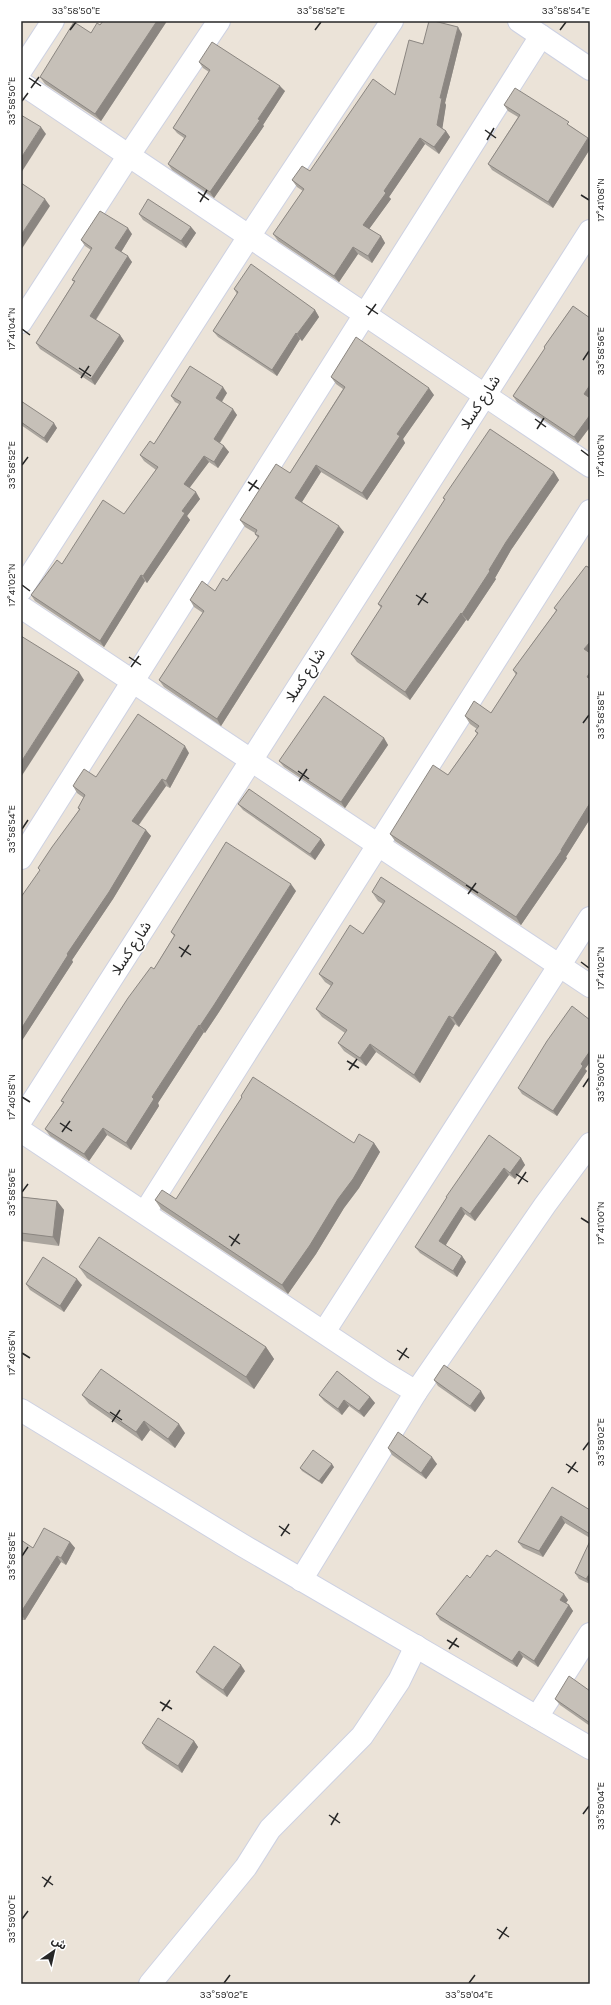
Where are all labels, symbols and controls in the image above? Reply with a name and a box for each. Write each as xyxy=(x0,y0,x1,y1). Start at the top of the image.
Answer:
text: 33°58'50"E xyxy=(52,5,100,17)
text: 33°58'52"E xyxy=(297,5,345,17)
text: 33°58'54"E xyxy=(542,5,590,17)
text: 33°58'50"E xyxy=(6,77,18,125)
text: 17°41'08"N xyxy=(595,178,607,222)
text: 17°41'04"N xyxy=(6,307,18,351)
text: 33°58'56"E xyxy=(595,327,607,375)
street label: شارع كسلا xyxy=(456,371,507,434)
text: 17°41'06"N xyxy=(595,434,607,478)
text: 33°58'52"E xyxy=(6,441,18,489)
text: 17°41'02"N xyxy=(6,563,18,607)
street label: شارع كسلا xyxy=(281,644,332,707)
text: 33°58'58"E xyxy=(595,691,607,739)
text: 33°58'54"E xyxy=(6,805,18,853)
street label: شارع كسلا xyxy=(107,917,158,980)
text: 17°41'02"N xyxy=(595,946,607,990)
text: 33°59'00"E xyxy=(595,1054,607,1102)
text: 17°40'58"N xyxy=(6,1074,18,1120)
text: 33°58'56"E xyxy=(6,1168,18,1216)
text: 17°41'00"N xyxy=(595,1201,607,1245)
text: 17°40'56"N xyxy=(6,1330,18,1376)
text: 33°59'02"E xyxy=(595,1418,607,1466)
text: 33°58'58"E xyxy=(6,1532,18,1580)
text: 33°59'04"E xyxy=(595,1782,607,1830)
text: 33°59'00"E xyxy=(6,1895,18,1943)
north arrow xyxy=(34,1931,74,1971)
text: ش xyxy=(49,1934,69,1953)
text: 33°59'02"E xyxy=(200,1989,248,2001)
text: 33°59'04"E xyxy=(445,1989,493,2001)

